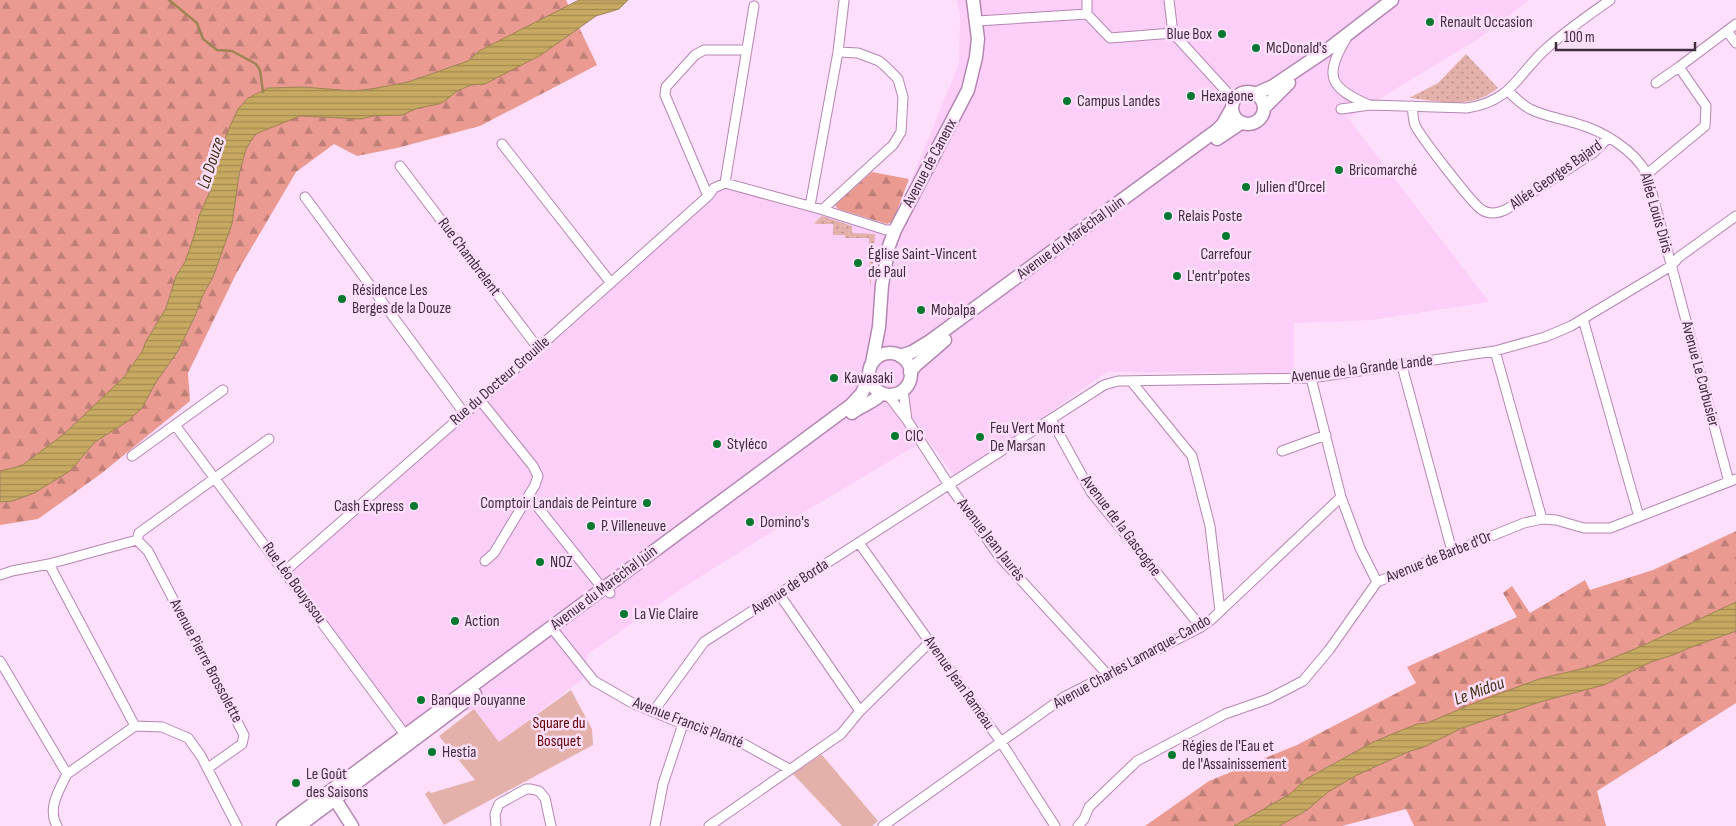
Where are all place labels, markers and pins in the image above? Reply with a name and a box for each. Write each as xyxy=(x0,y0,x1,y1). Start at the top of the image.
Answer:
place label: Renault Occasion xyxy=(1440,13,1533,32)
marker: Renault Occasion xyxy=(1424,16,1436,28)
place label: Blue Box xyxy=(1167,25,1212,44)
marker: Blue Box xyxy=(1216,28,1228,40)
place label: McDonald's xyxy=(1266,39,1328,58)
marker: McDonald's xyxy=(1250,42,1262,54)
place label: Hexagone xyxy=(1201,87,1254,106)
marker: Hexagone xyxy=(1185,90,1197,102)
place label: Campus Landes xyxy=(1077,92,1161,111)
marker: Campus Landes xyxy=(1061,95,1073,107)
place label: Bricomarché xyxy=(1349,161,1417,180)
marker: Bricomarché xyxy=(1333,164,1345,176)
place label: Julien d'Orcel xyxy=(1255,178,1325,197)
marker: Julien d'Orcel xyxy=(1240,181,1252,193)
place label: Relais Poste xyxy=(1178,207,1242,226)
marker: Relais Poste xyxy=(1162,210,1174,222)
marker: Carrefour xyxy=(1220,230,1232,242)
place label: Église Saint-Vincent de Paul xyxy=(868,245,977,282)
place label: Carrefour xyxy=(1200,245,1252,264)
marker: Église Saint-Vincent de Paul xyxy=(852,257,864,269)
place label: L'entr'potes xyxy=(1187,267,1250,286)
marker: L'entr'potes xyxy=(1171,270,1183,282)
place label: Résidence Les Berges de la Douze xyxy=(352,281,451,318)
marker: Résidence Les Berges de la Douze xyxy=(336,293,348,305)
place label: Mobalpa xyxy=(931,301,976,320)
marker: Mobalpa xyxy=(915,304,927,316)
place label: Kawasaki xyxy=(844,369,893,388)
marker: Kawasaki xyxy=(828,372,840,384)
place label: Feu Vert Mont De Marsan xyxy=(990,419,1065,456)
place label: CIC xyxy=(905,427,924,446)
marker: CIC xyxy=(889,430,901,442)
marker: Feu Vert Mont De Marsan xyxy=(974,431,986,443)
place label: Styléco xyxy=(727,435,767,454)
marker: Styléco xyxy=(711,438,723,450)
place label: Comptoir Landais de Peinture xyxy=(480,494,637,513)
place label: Cash Express xyxy=(334,497,404,516)
marker: Comptoir Landais de Peinture xyxy=(641,497,653,509)
marker: Cash Express xyxy=(408,500,420,512)
place label: Domino's xyxy=(760,513,810,532)
marker: Domino's xyxy=(744,516,756,528)
place label: P. Villeneuve xyxy=(601,517,666,536)
marker: P. Villeneuve xyxy=(585,520,597,532)
place label: NOZ xyxy=(550,553,573,572)
marker: NOZ xyxy=(534,556,546,568)
place label: La Vie Claire xyxy=(634,605,698,624)
marker: La Vie Claire xyxy=(618,608,630,620)
place label: Action xyxy=(464,612,500,631)
marker: Action xyxy=(449,615,461,627)
place label: Banque Pouyanne xyxy=(431,691,526,710)
marker: Banque Pouyanne xyxy=(415,694,427,706)
place label: Régies de l'Eau et de l'Assainissement xyxy=(1182,737,1287,774)
place label: Hestia xyxy=(442,743,476,762)
marker: Hestia xyxy=(426,746,438,758)
marker: Régies de l'Eau et de l'Assainissement xyxy=(1166,749,1178,761)
place label: Le Goût des Saisons xyxy=(306,765,369,802)
marker: Le Goût des Saisons xyxy=(290,777,302,789)

